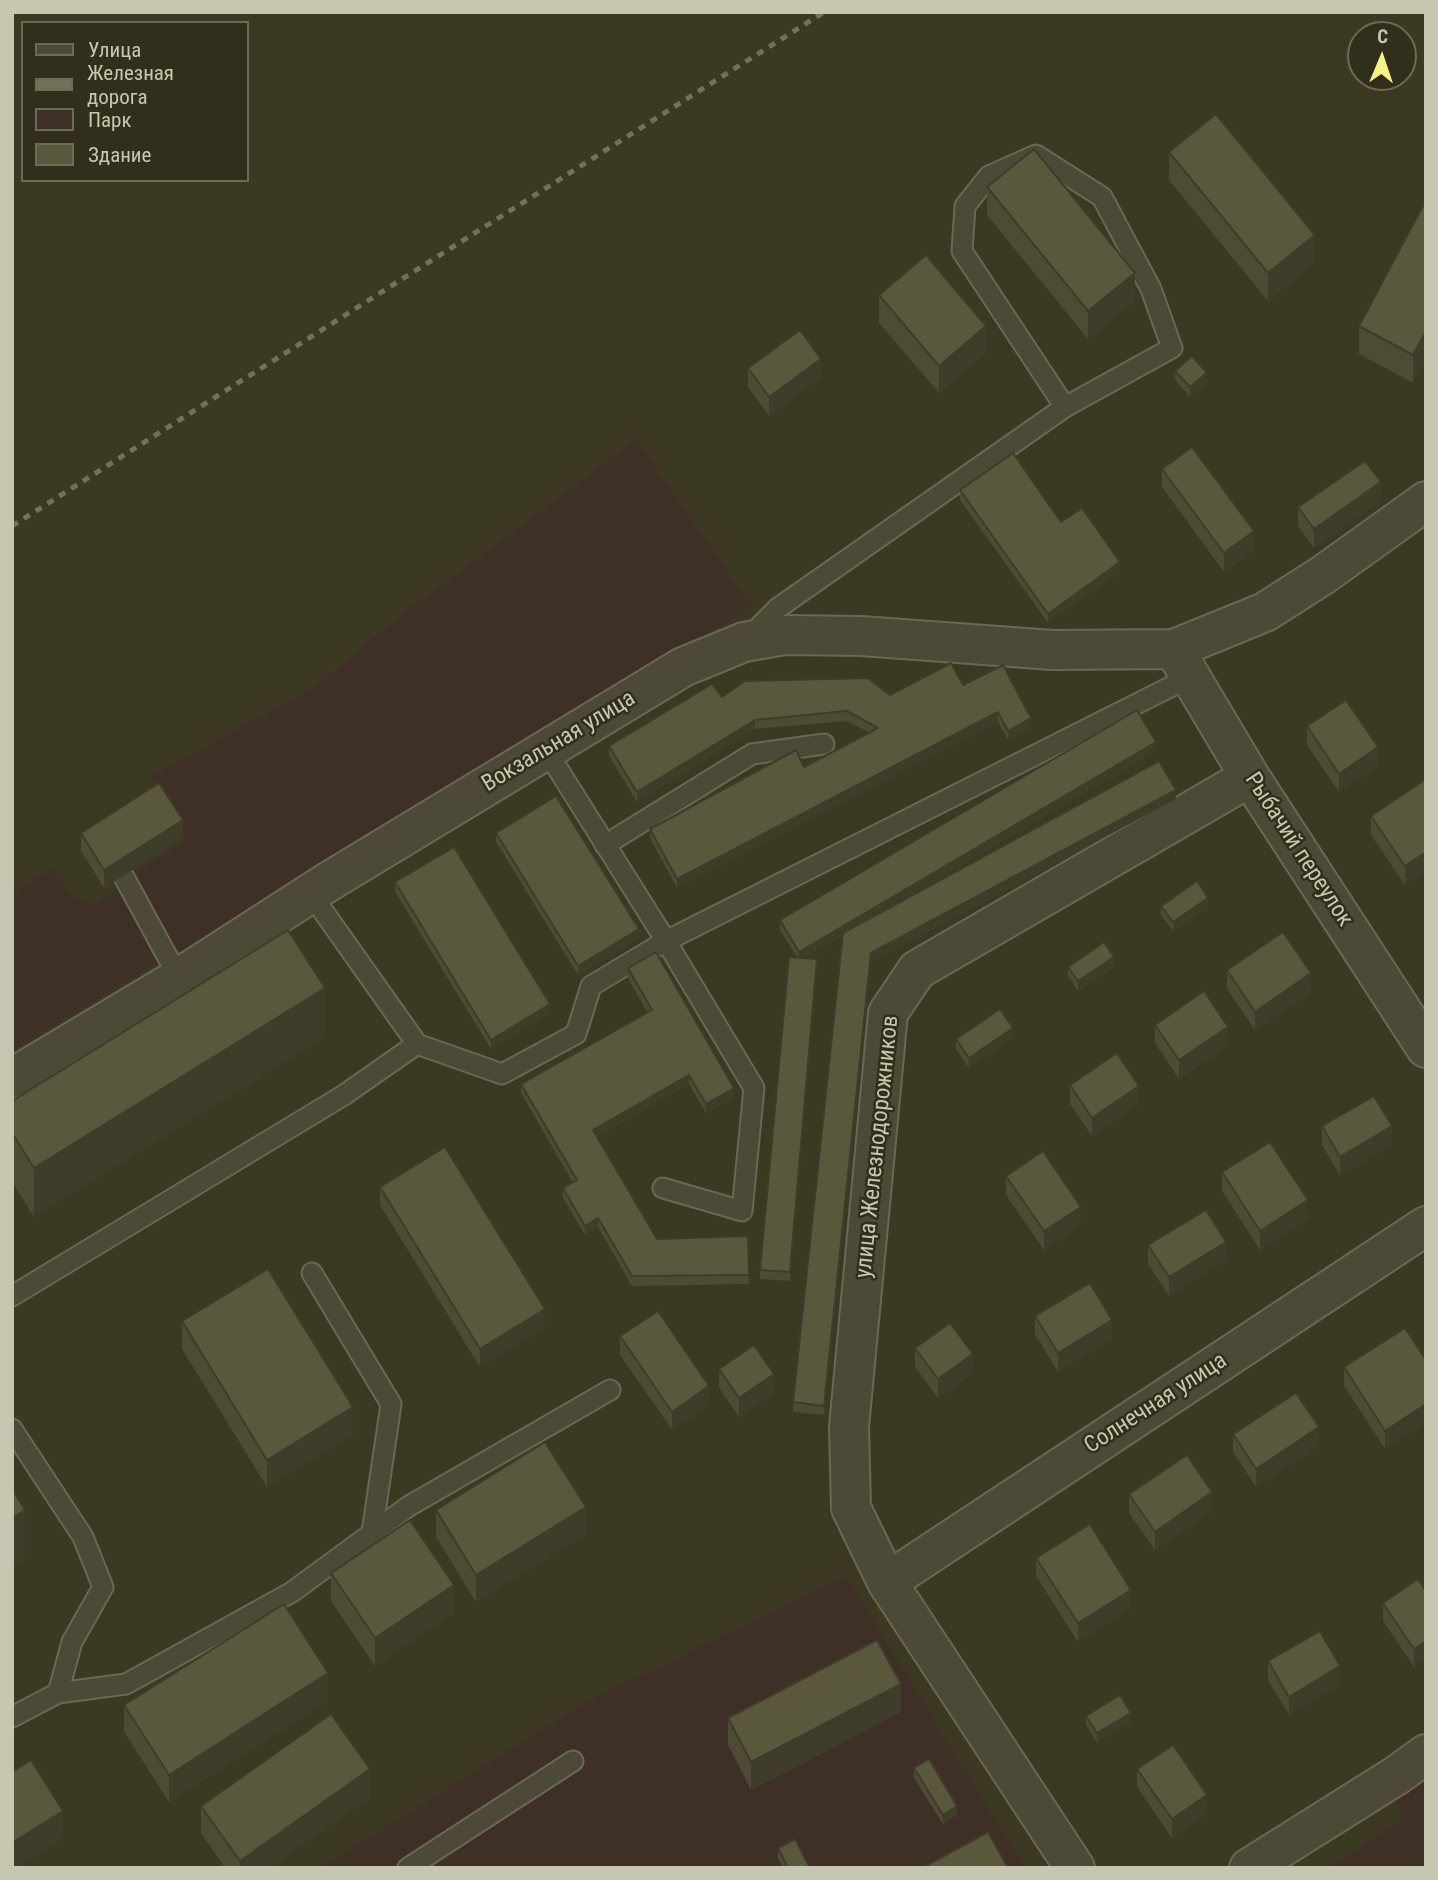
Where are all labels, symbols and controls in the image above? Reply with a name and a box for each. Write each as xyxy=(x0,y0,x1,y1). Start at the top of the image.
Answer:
legend xyxy=(21,21,248,182)
north arrow xyxy=(1347,21,1417,91)
text: С xyxy=(1377,25,1388,48)
text: Улица xyxy=(88,38,141,62)
text: Железная дорога xyxy=(87,61,174,109)
text: Парк xyxy=(88,108,132,132)
text: Здание xyxy=(88,143,151,167)
street label: Вокзальная улица xyxy=(477,685,641,799)
street label: Рыбачий переулок xyxy=(1238,768,1358,932)
street label: улица Железнодорожников xyxy=(850,1014,906,1280)
street label: Солнечная улица xyxy=(1080,1348,1232,1460)

